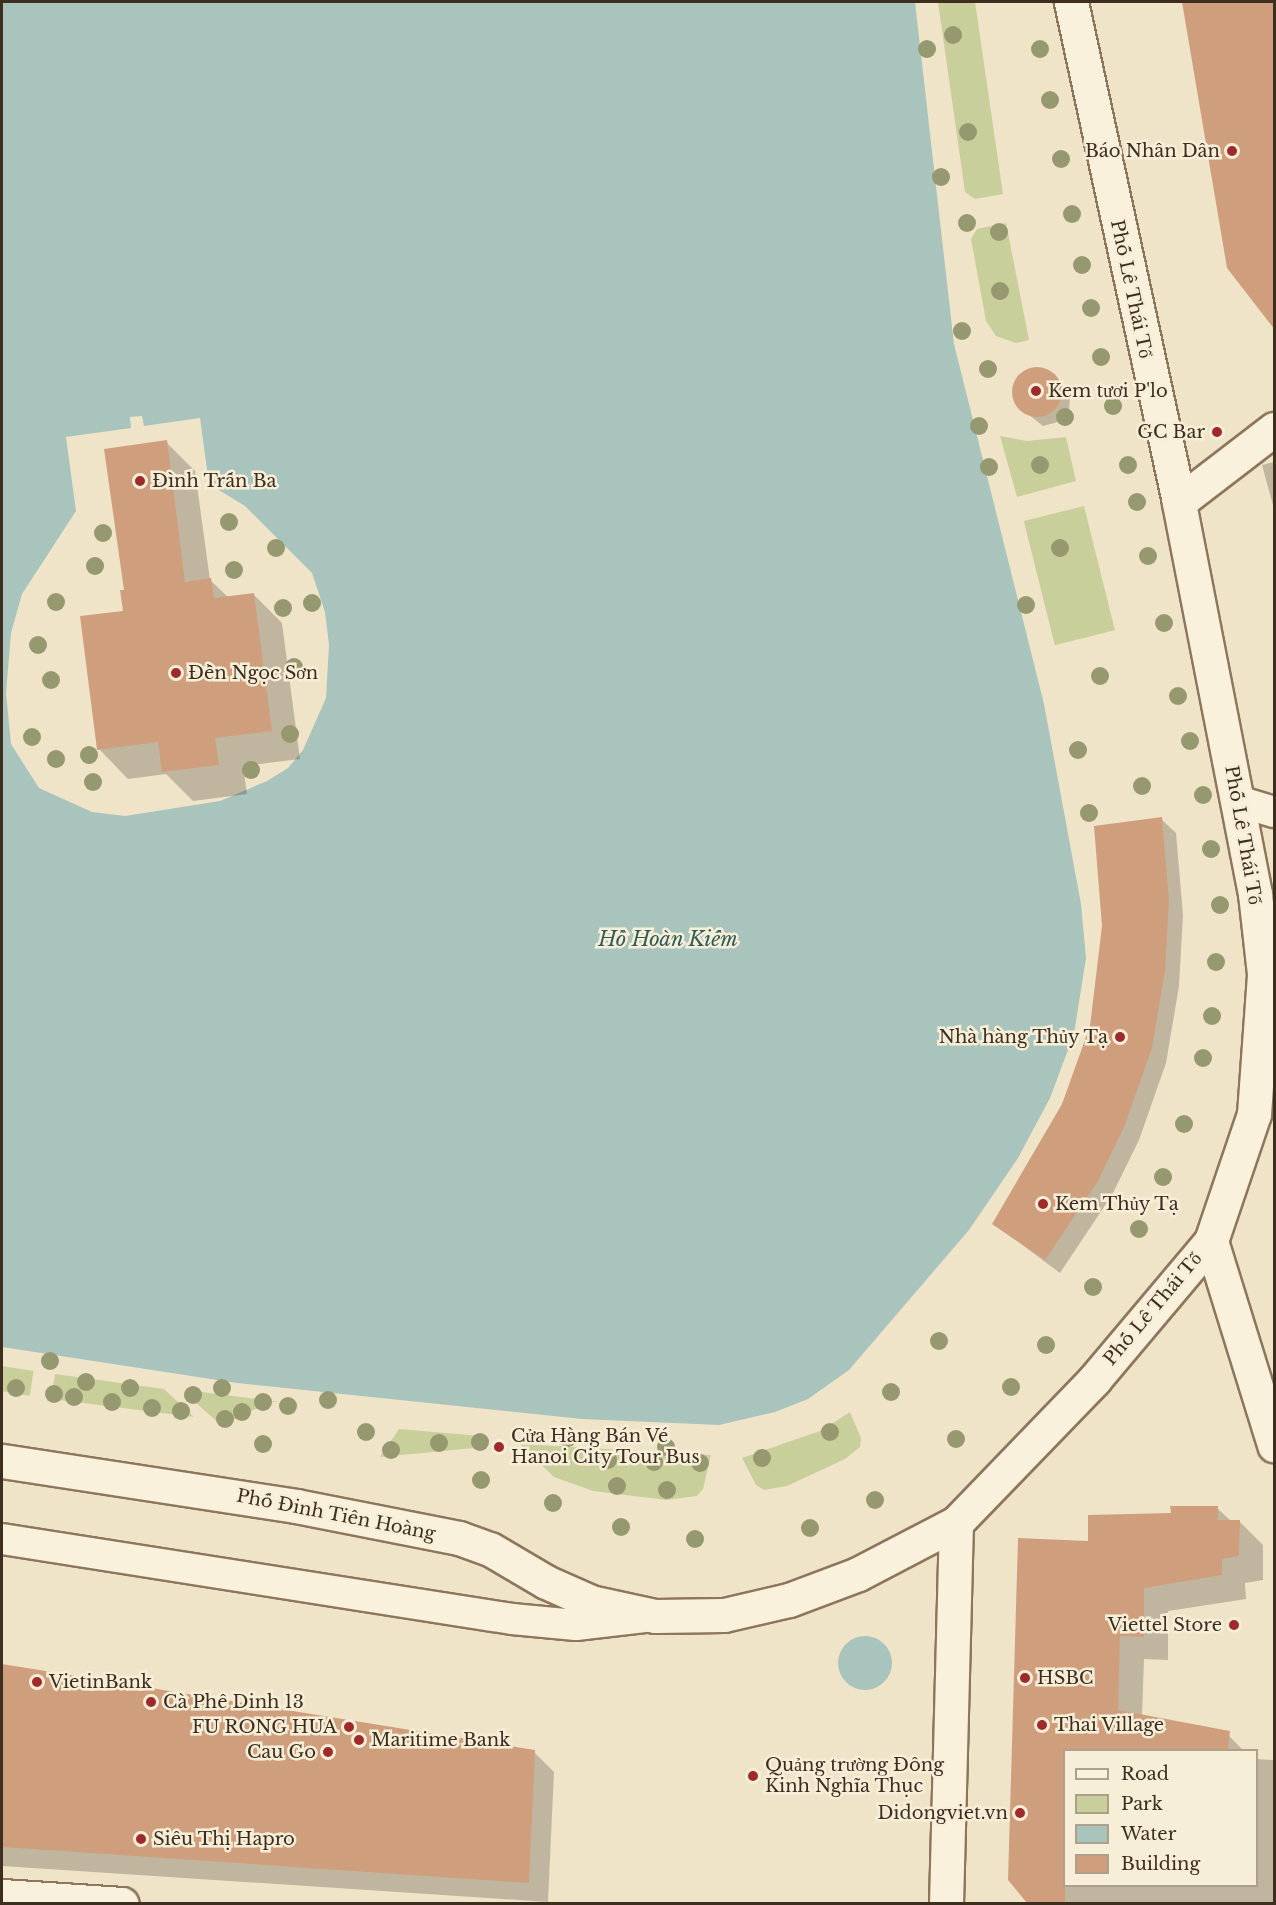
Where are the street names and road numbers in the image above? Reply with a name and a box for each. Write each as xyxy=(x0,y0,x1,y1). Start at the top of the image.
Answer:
street label: Phố Lê Thái Tổ xyxy=(1106,217,1156,361)
street label: Phố Lê Thái Tổ xyxy=(1220,763,1266,907)
street label: Phố Lê Thái Tổ xyxy=(1099,1248,1207,1370)
street label: Phố Đinh Tiên Hoàng xyxy=(234,1485,438,1545)

